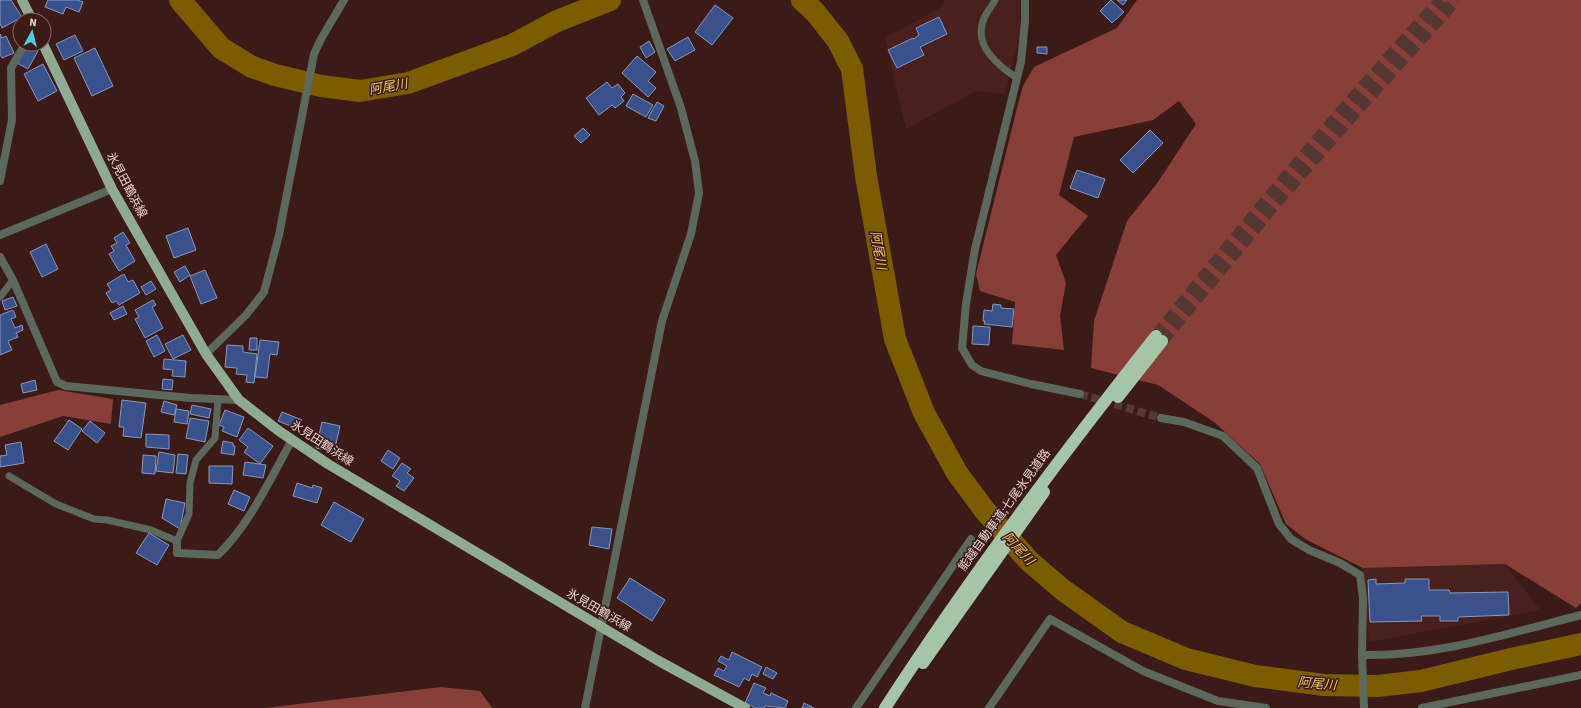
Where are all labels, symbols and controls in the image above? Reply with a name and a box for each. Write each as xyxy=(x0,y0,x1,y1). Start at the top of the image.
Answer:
north arrow xyxy=(12,12,52,52)
text: N xyxy=(29,15,38,30)
water label: 阿尾川 xyxy=(367,74,411,99)
street label: 氷見田鶴浜線 xyxy=(102,149,151,221)
water label: 阿尾川 xyxy=(866,229,891,273)
street label: 氷見田鶴浜線 xyxy=(287,417,357,470)
street label: 能越自動車道;七尾氷見道路 xyxy=(954,446,1054,575)
water label: 阿尾川 xyxy=(998,528,1040,571)
street label: 氷見田鶴浜線 xyxy=(563,585,634,636)
water label: 阿尾川 xyxy=(1297,673,1339,695)

